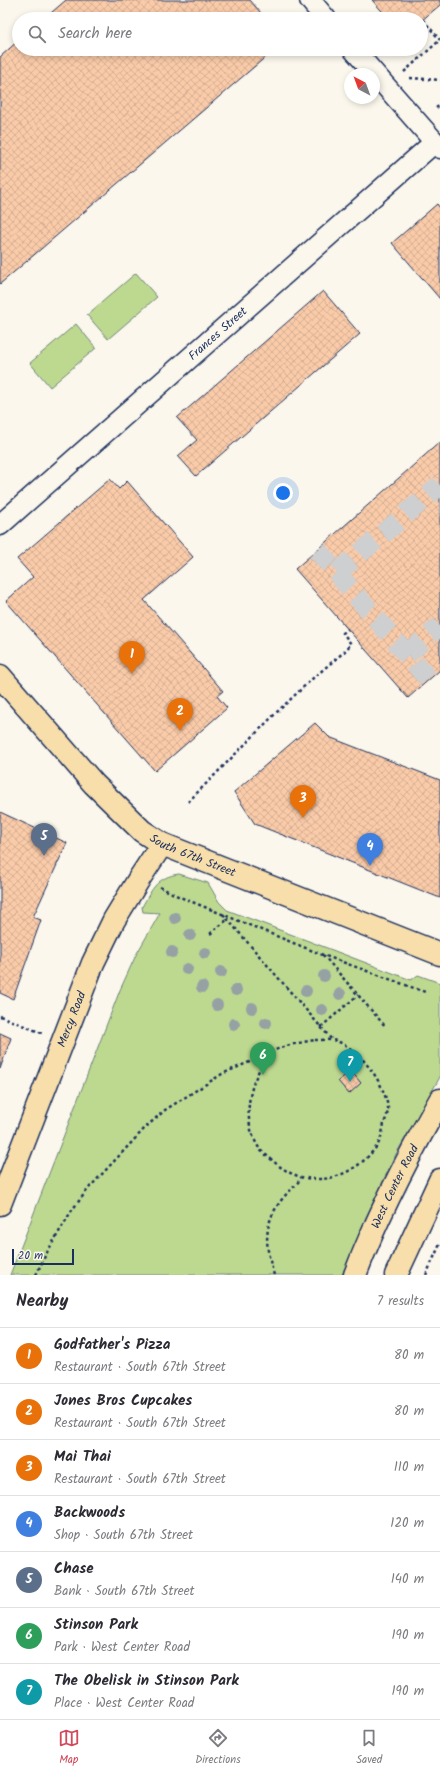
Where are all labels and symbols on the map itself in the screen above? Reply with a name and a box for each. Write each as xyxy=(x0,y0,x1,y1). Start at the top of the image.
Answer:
north arrow xyxy=(344,68,380,104)
street label: Frances Street xyxy=(184,302,252,365)
your location xyxy=(273,483,293,503)
pin: 1 xyxy=(119,641,145,674)
pin: 2 xyxy=(167,698,193,731)
pin: 3 xyxy=(290,785,316,818)
pin: 5 xyxy=(31,823,57,856)
street label: South 67th Street xyxy=(145,829,239,882)
pin: 4 xyxy=(357,833,383,866)
street label: Mercy Road xyxy=(52,988,92,1050)
pin: 6 xyxy=(250,1042,276,1075)
pin: 7 xyxy=(337,1049,363,1082)
street label: West Center Road xyxy=(366,1141,424,1232)
scale bar xyxy=(12,1247,74,1266)

